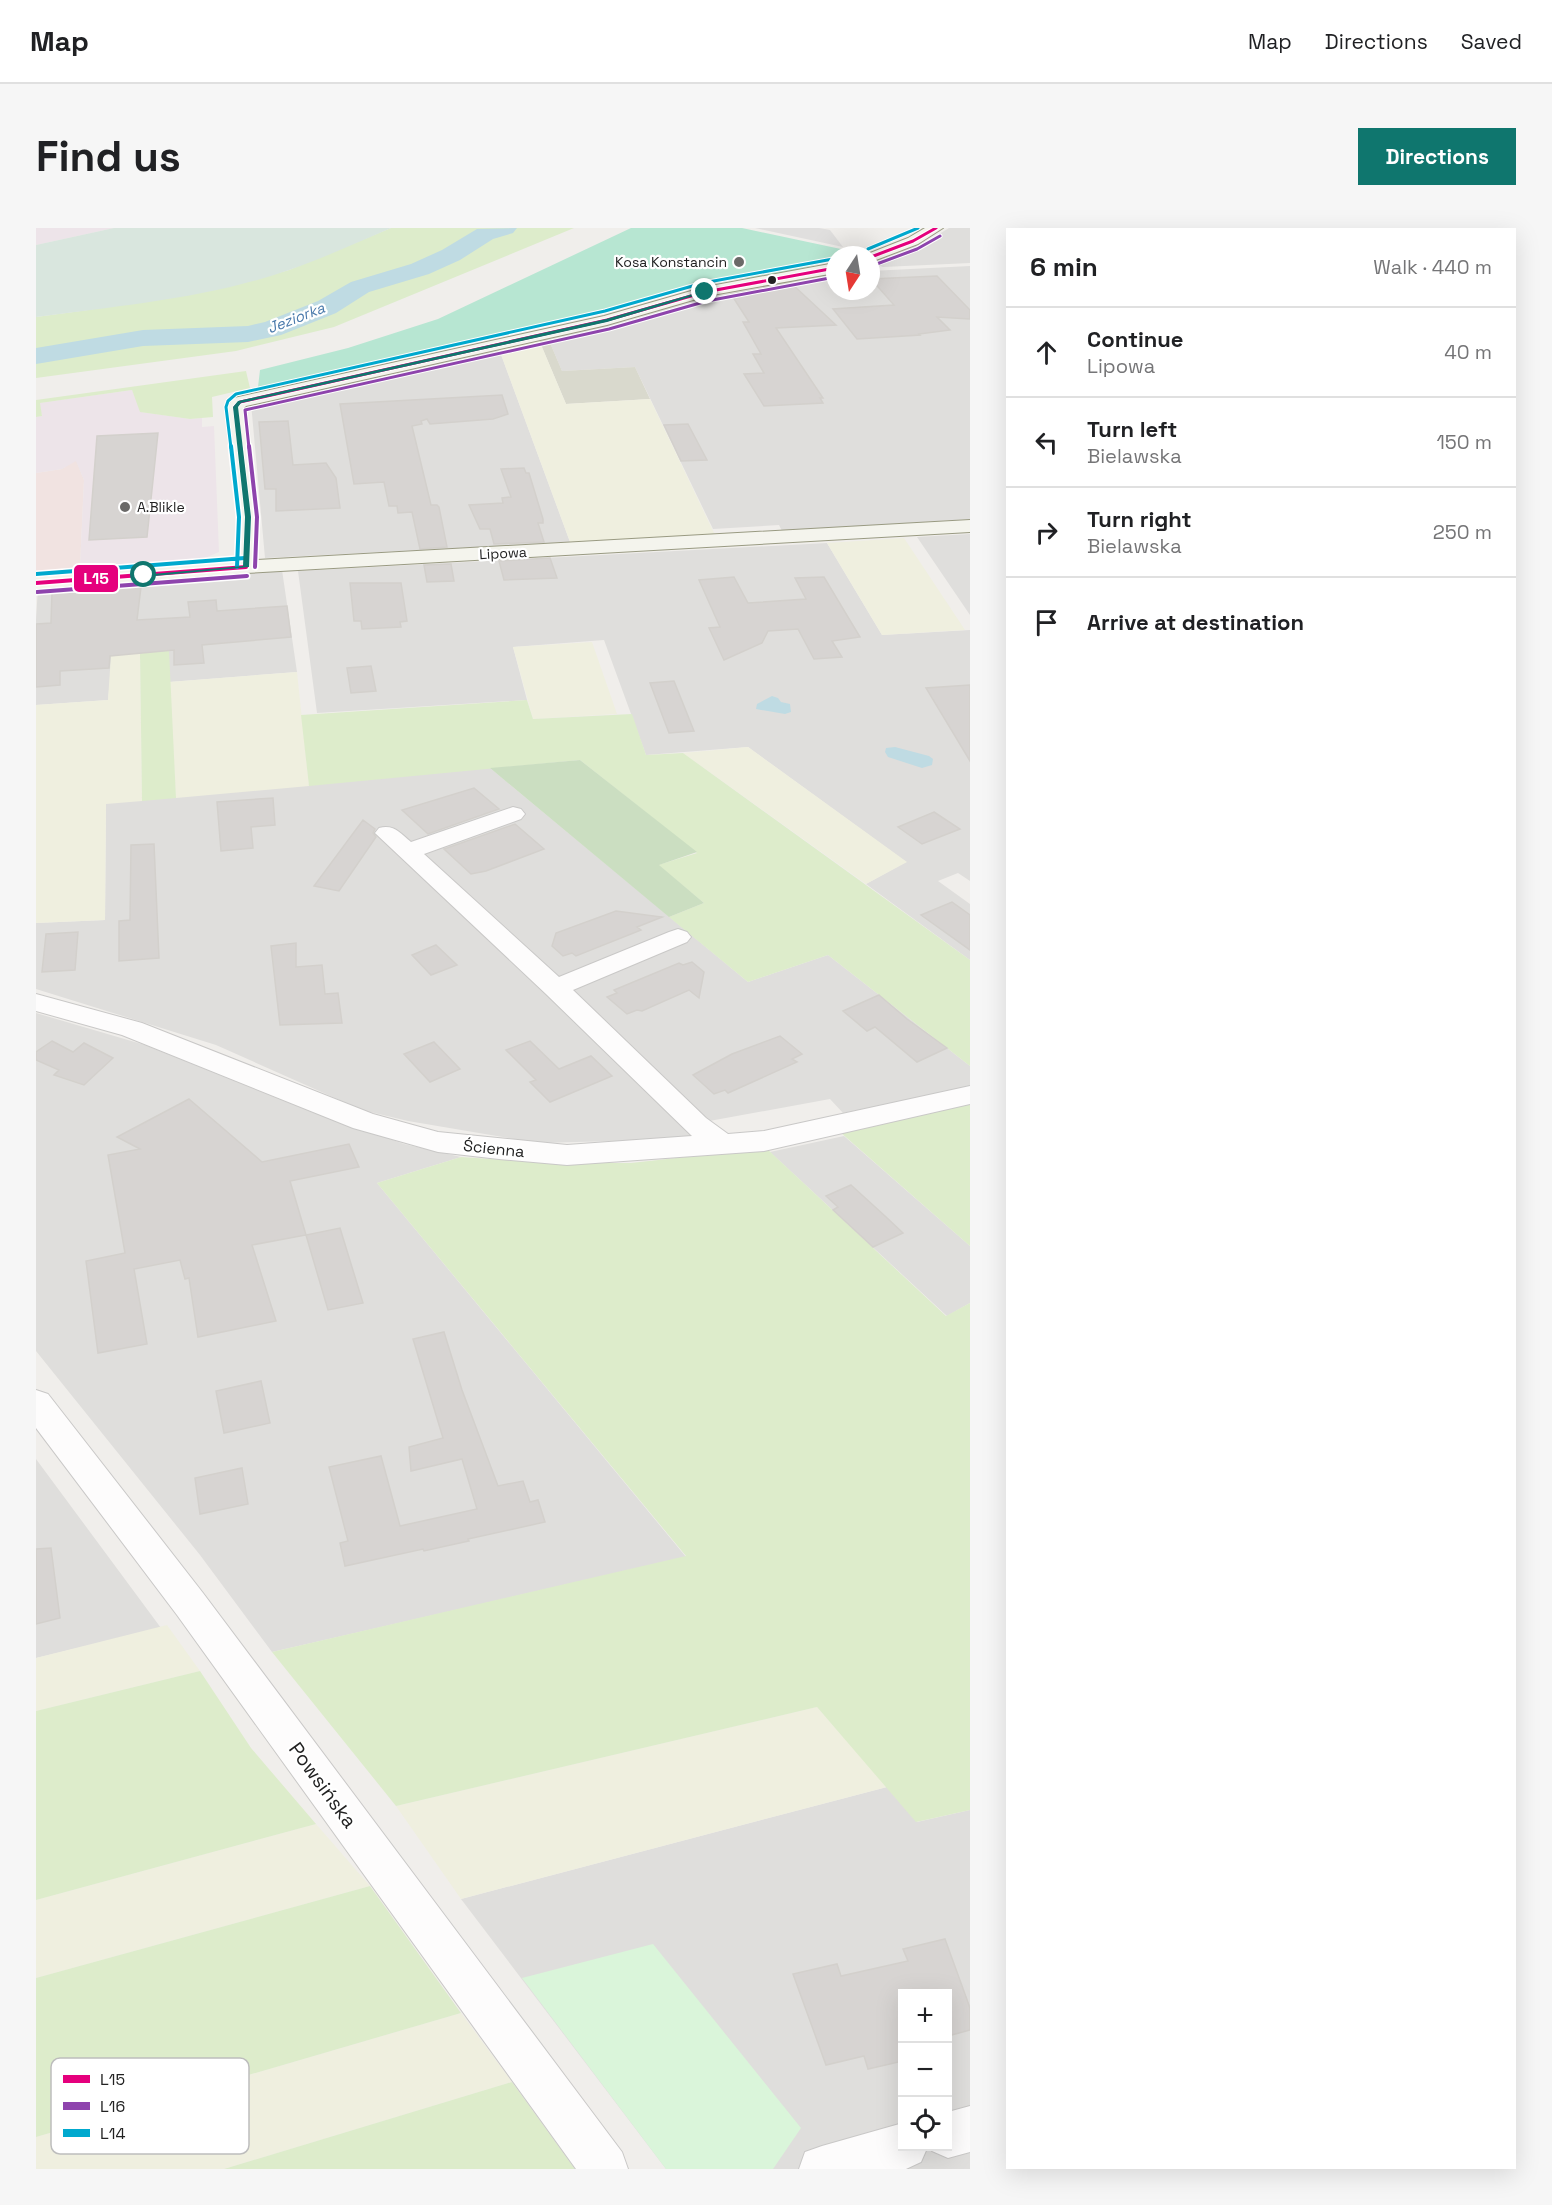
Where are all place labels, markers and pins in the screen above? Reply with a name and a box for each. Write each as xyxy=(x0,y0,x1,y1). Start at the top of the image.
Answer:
place label: Kosa Konstancin xyxy=(615,253,727,271)
marker: Kosa Konstancin xyxy=(732,255,746,269)
unlabelled marker xyxy=(766,274,778,286)
place label: A.Blikle xyxy=(137,498,185,516)
marker: A.Blikle xyxy=(118,500,132,514)

